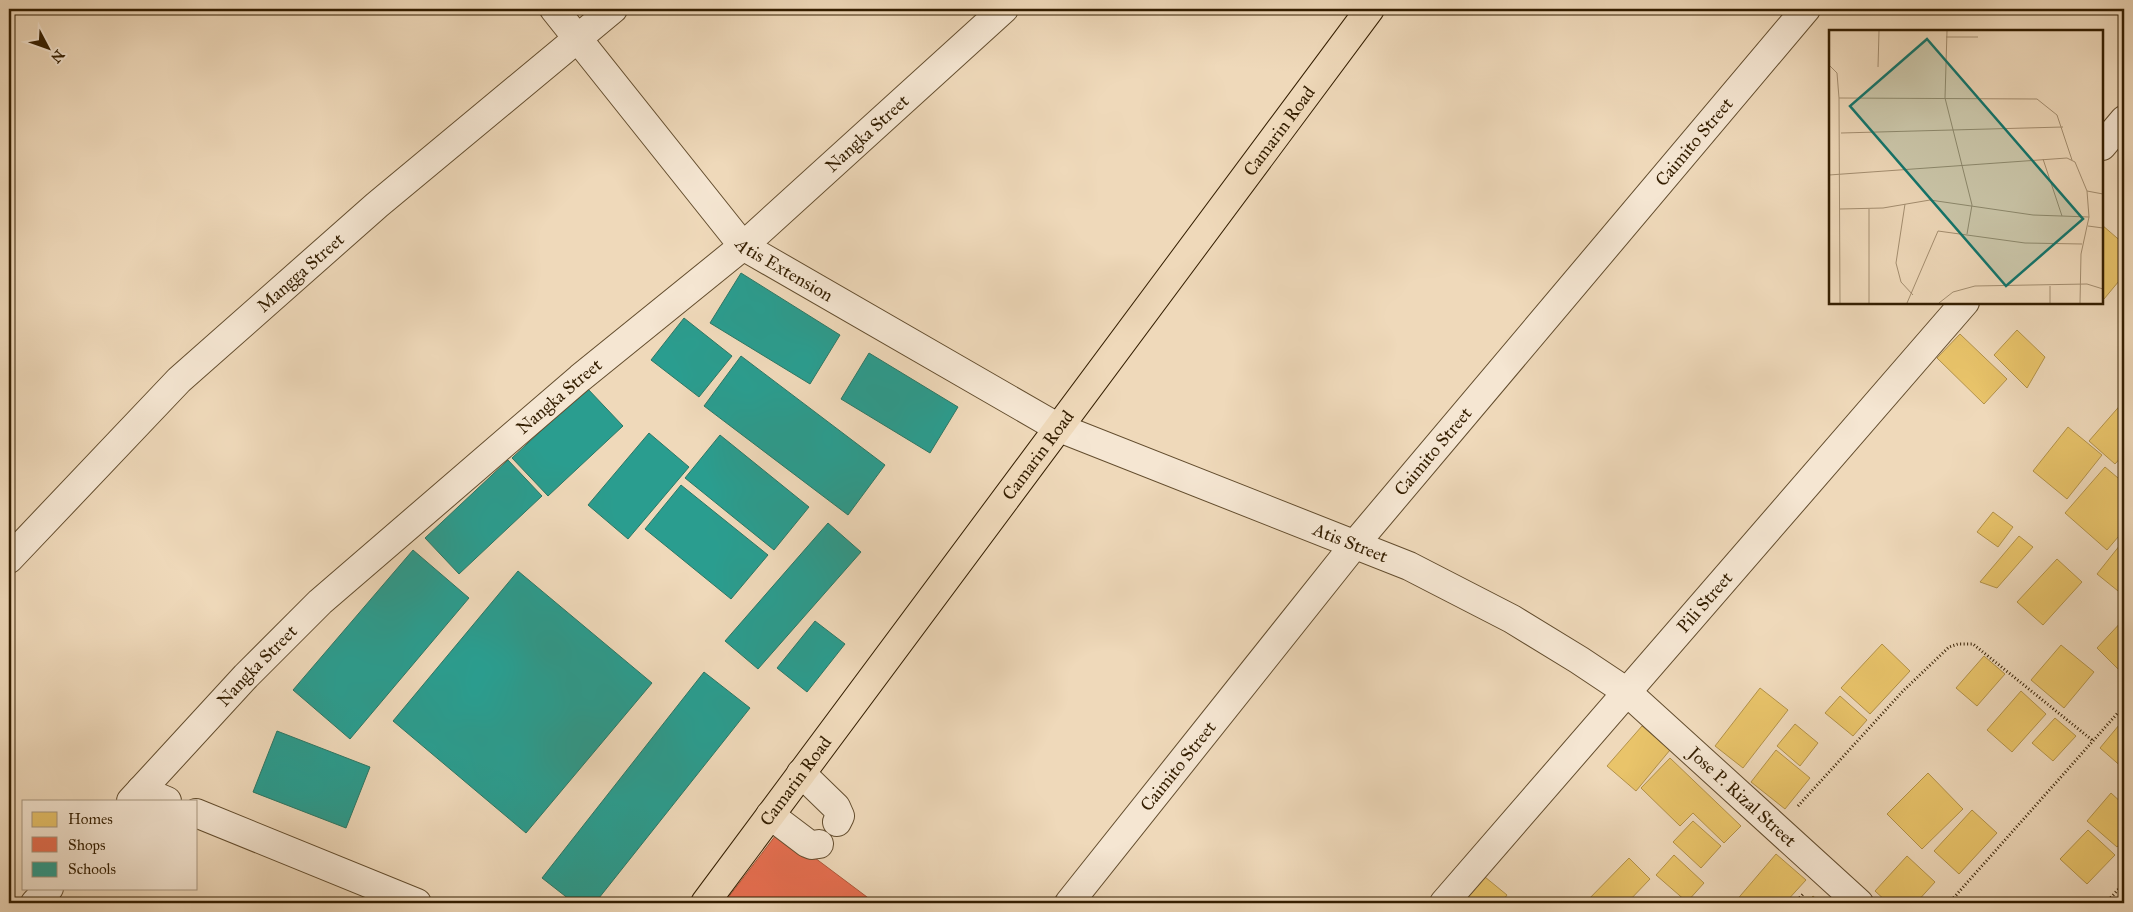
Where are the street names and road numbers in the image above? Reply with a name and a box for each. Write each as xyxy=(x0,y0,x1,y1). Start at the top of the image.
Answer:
street label: Camarin Road xyxy=(1239,82,1320,180)
street label: Nangka Street xyxy=(821,89,914,177)
street label: Caimito Street xyxy=(1650,93,1738,191)
street label: Mangga Street xyxy=(252,228,349,317)
street label: Atis Extension xyxy=(730,233,837,307)
street label: Nangka Street xyxy=(512,353,607,439)
street label: Caimito Street xyxy=(1389,402,1477,500)
street label: Camarin Road xyxy=(997,406,1079,505)
street label: Atis Street xyxy=(1309,518,1392,568)
street label: Pili Street xyxy=(1672,567,1738,637)
street label: Nangka Street xyxy=(213,620,302,711)
street label: Caimito Street xyxy=(1135,716,1221,816)
street label: Camarin Road xyxy=(755,732,836,830)
street label: Jose P. Rizal Street xyxy=(1682,741,1801,852)

